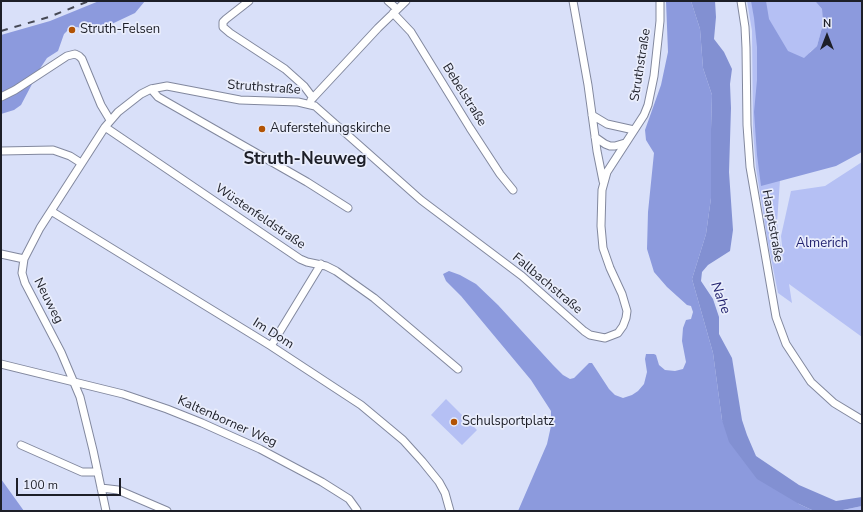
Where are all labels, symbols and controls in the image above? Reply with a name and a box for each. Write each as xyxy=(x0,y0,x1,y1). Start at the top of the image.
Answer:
north arrow xyxy=(807,16,847,56)
text: N xyxy=(823,16,831,31)
place label: Struth-Felsen xyxy=(80,22,160,38)
marker: Struth-Felsen xyxy=(67,25,77,35)
street label: Struthstraße xyxy=(628,27,654,103)
street label: Bebelstraße xyxy=(439,61,489,129)
street label: Struthstraße xyxy=(227,78,301,98)
place label: Auferstehungskirche xyxy=(270,121,390,137)
marker: Auferstehungskirche xyxy=(257,124,267,134)
district label: Struth-Neuweg xyxy=(243,150,367,170)
street label: Wüstenfeldstraße xyxy=(212,181,308,253)
street label: Hauptstraße xyxy=(758,189,786,263)
park label: Almerich xyxy=(796,236,848,252)
street label: Fallbachstraße xyxy=(509,250,585,318)
street label: Neuweg xyxy=(30,276,66,326)
water label: Nahe xyxy=(706,280,734,316)
street label: Im Dom xyxy=(249,315,297,353)
street label: Kaltenborner Weg xyxy=(175,393,279,451)
place label: Schulsportplatz xyxy=(462,414,554,430)
marker: Schulsportplatz xyxy=(449,417,459,427)
scale bar xyxy=(18,470,123,496)
text: 100 m xyxy=(23,477,58,493)

